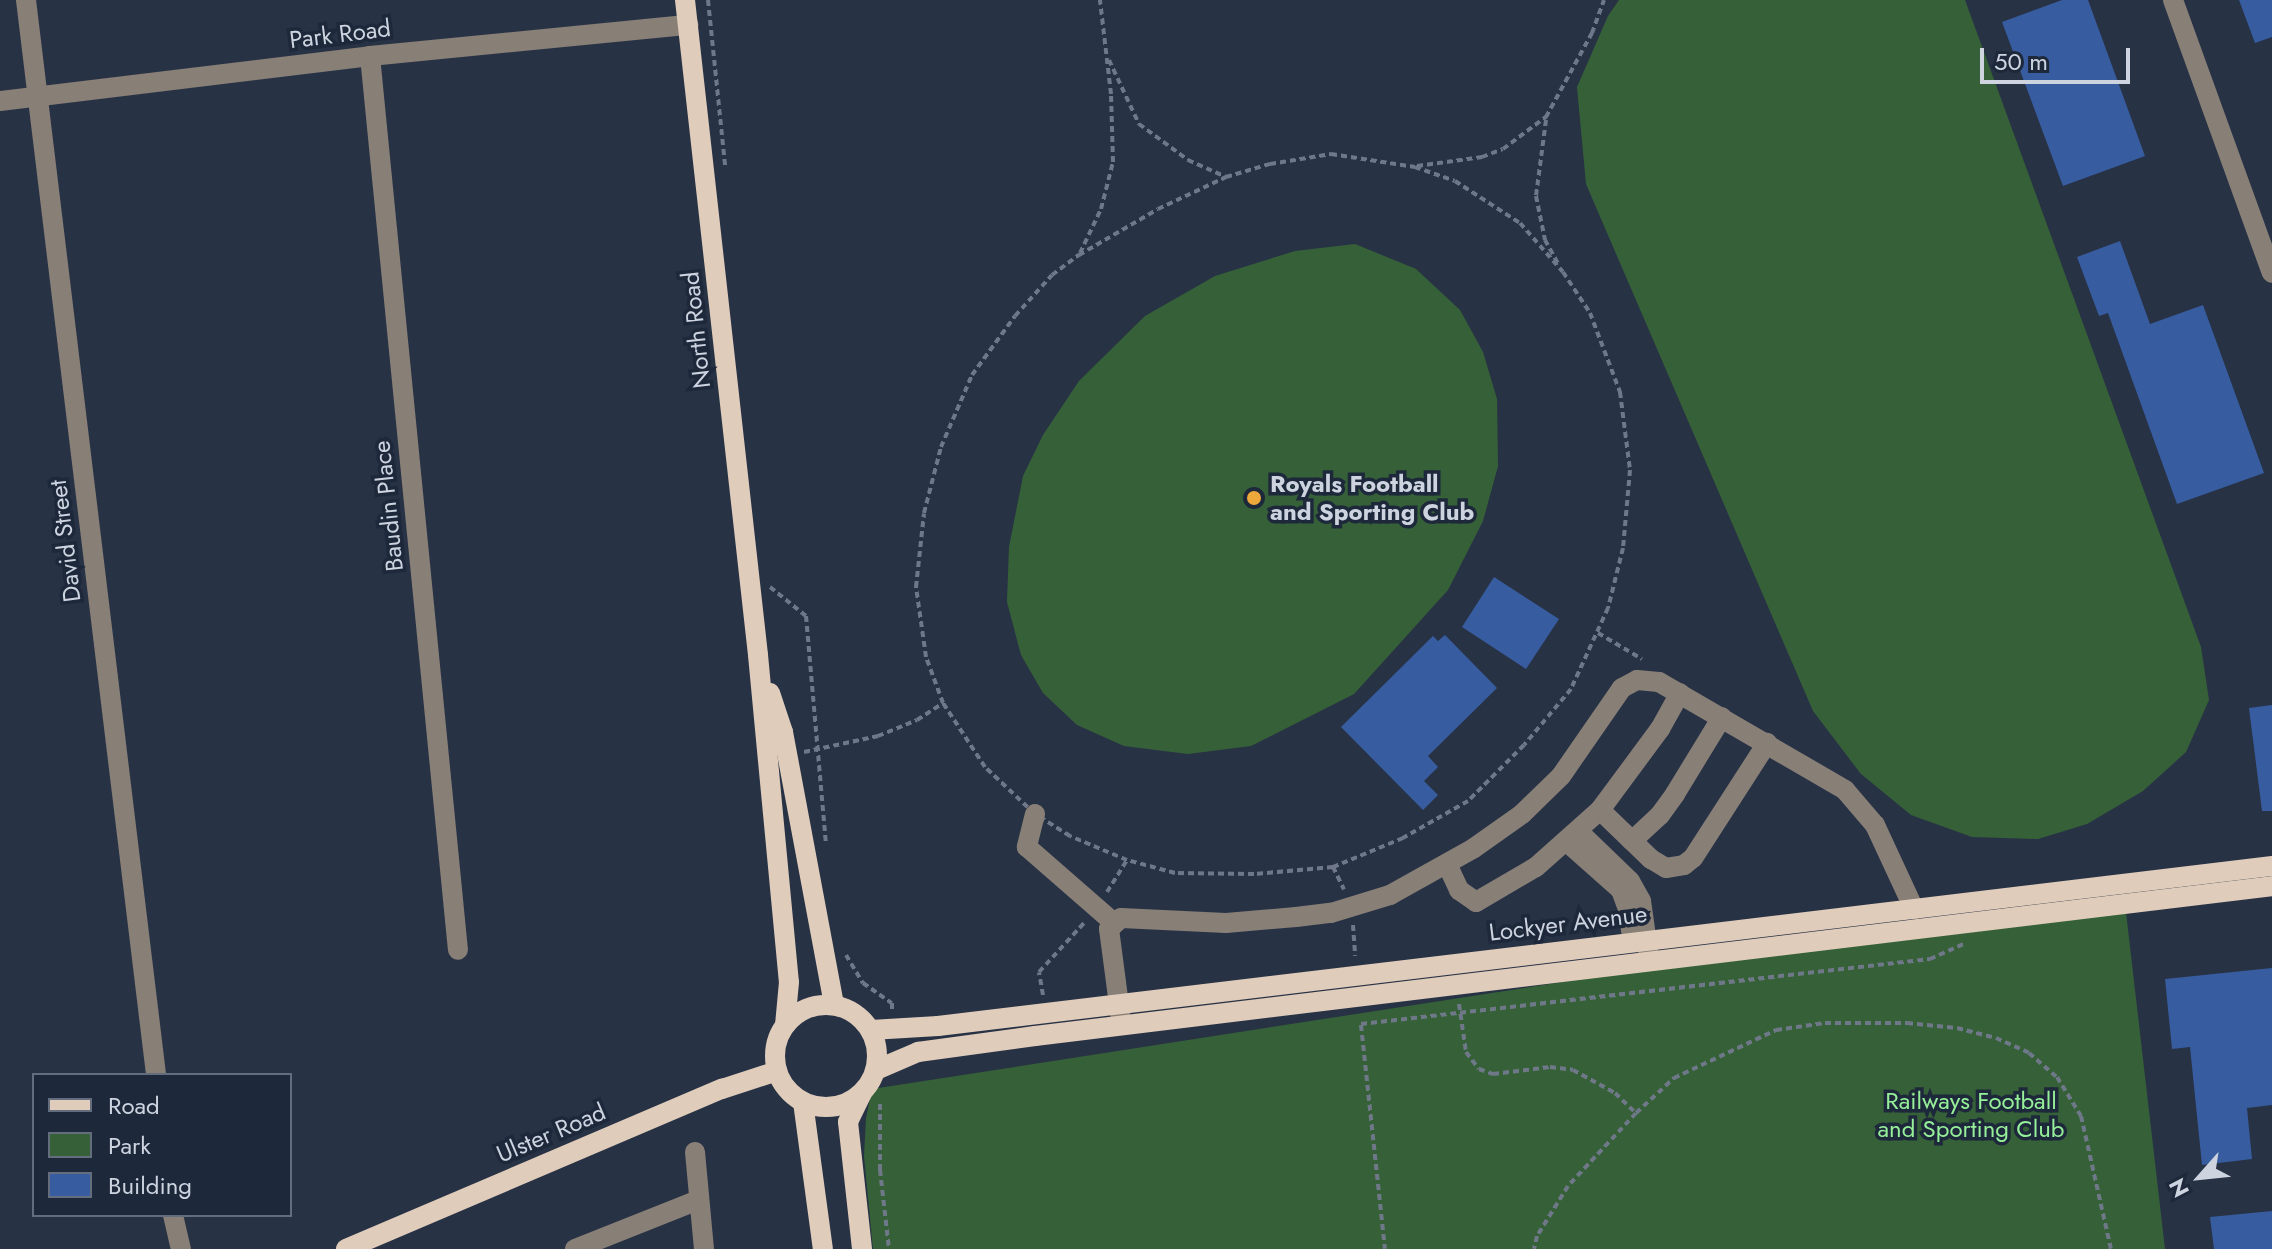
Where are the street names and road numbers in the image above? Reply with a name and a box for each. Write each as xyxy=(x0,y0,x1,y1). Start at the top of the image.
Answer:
street label: Park Road xyxy=(288,14,392,54)
street label: North Road xyxy=(676,270,716,390)
street label: Baudin Place xyxy=(367,439,409,573)
street label: David Street xyxy=(43,478,87,604)
street label: Lockyer Avenue xyxy=(1487,899,1649,947)
street label: Ulster Road xyxy=(492,1097,610,1169)

